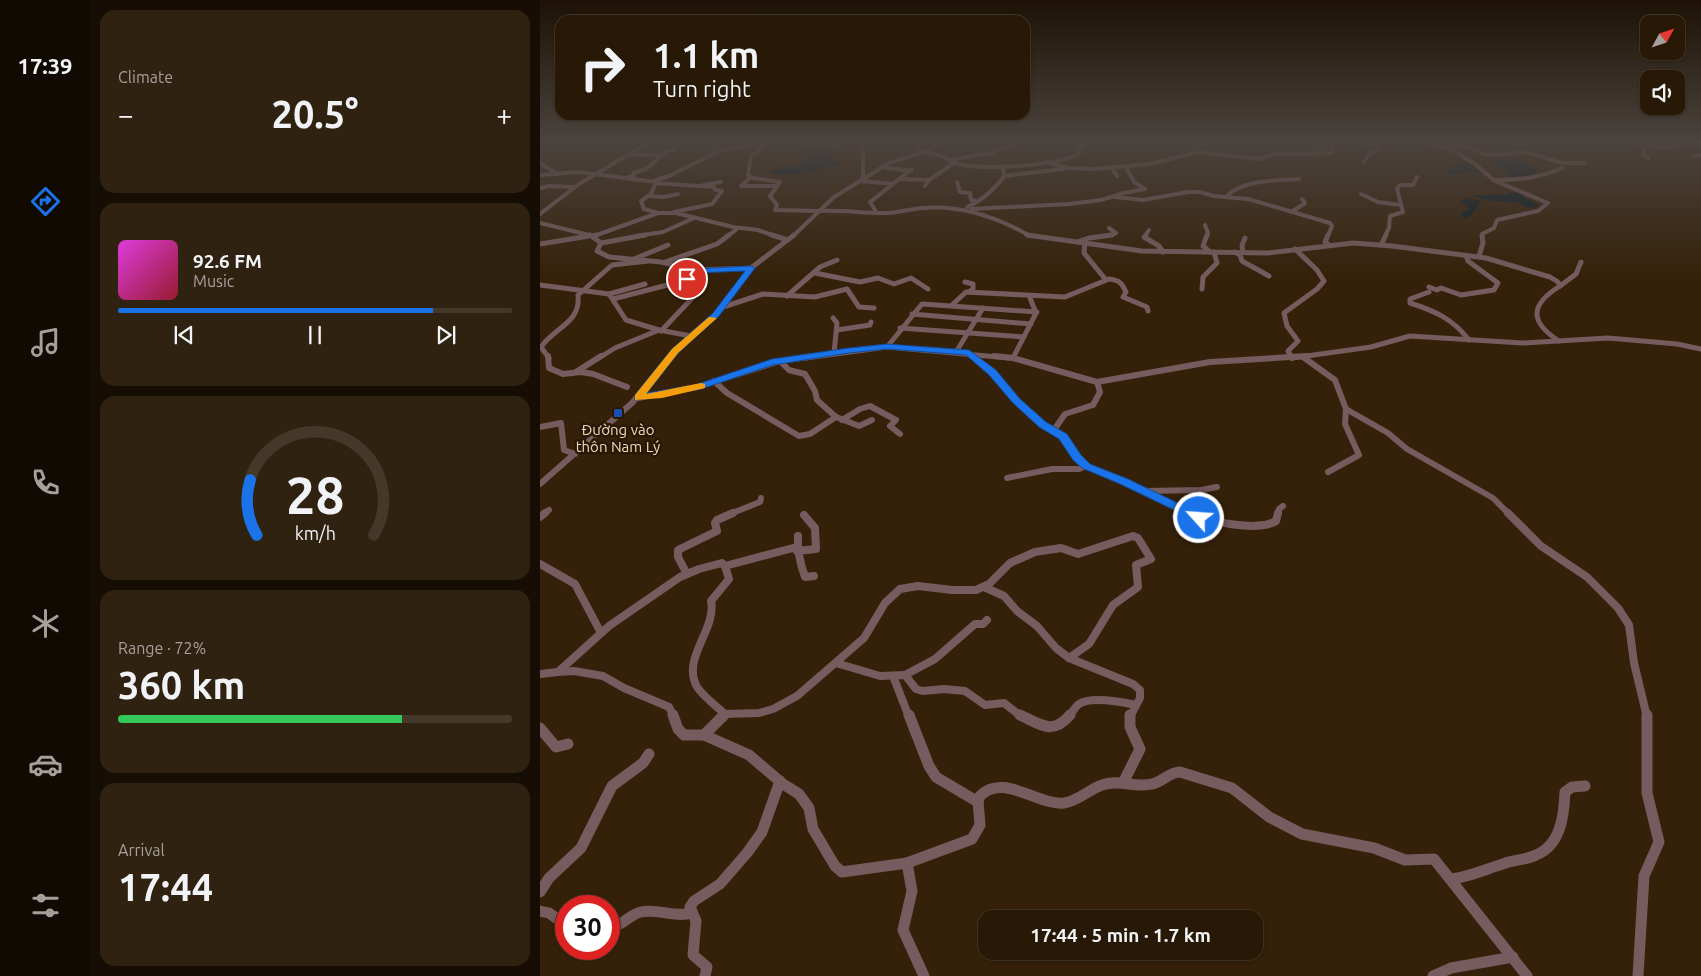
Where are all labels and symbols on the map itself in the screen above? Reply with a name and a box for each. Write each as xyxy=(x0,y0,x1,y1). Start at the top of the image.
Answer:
north arrow xyxy=(1640,15,1685,60)
pin xyxy=(666,258,708,300)
marker: Đường vào thôn Nam Lý xyxy=(612,407,624,419)
place label: Đường vào thôn Nam Lý xyxy=(576,421,660,455)
position arrow xyxy=(1172,491,1224,543)
speed limit sign: 30 xyxy=(555,895,620,960)

